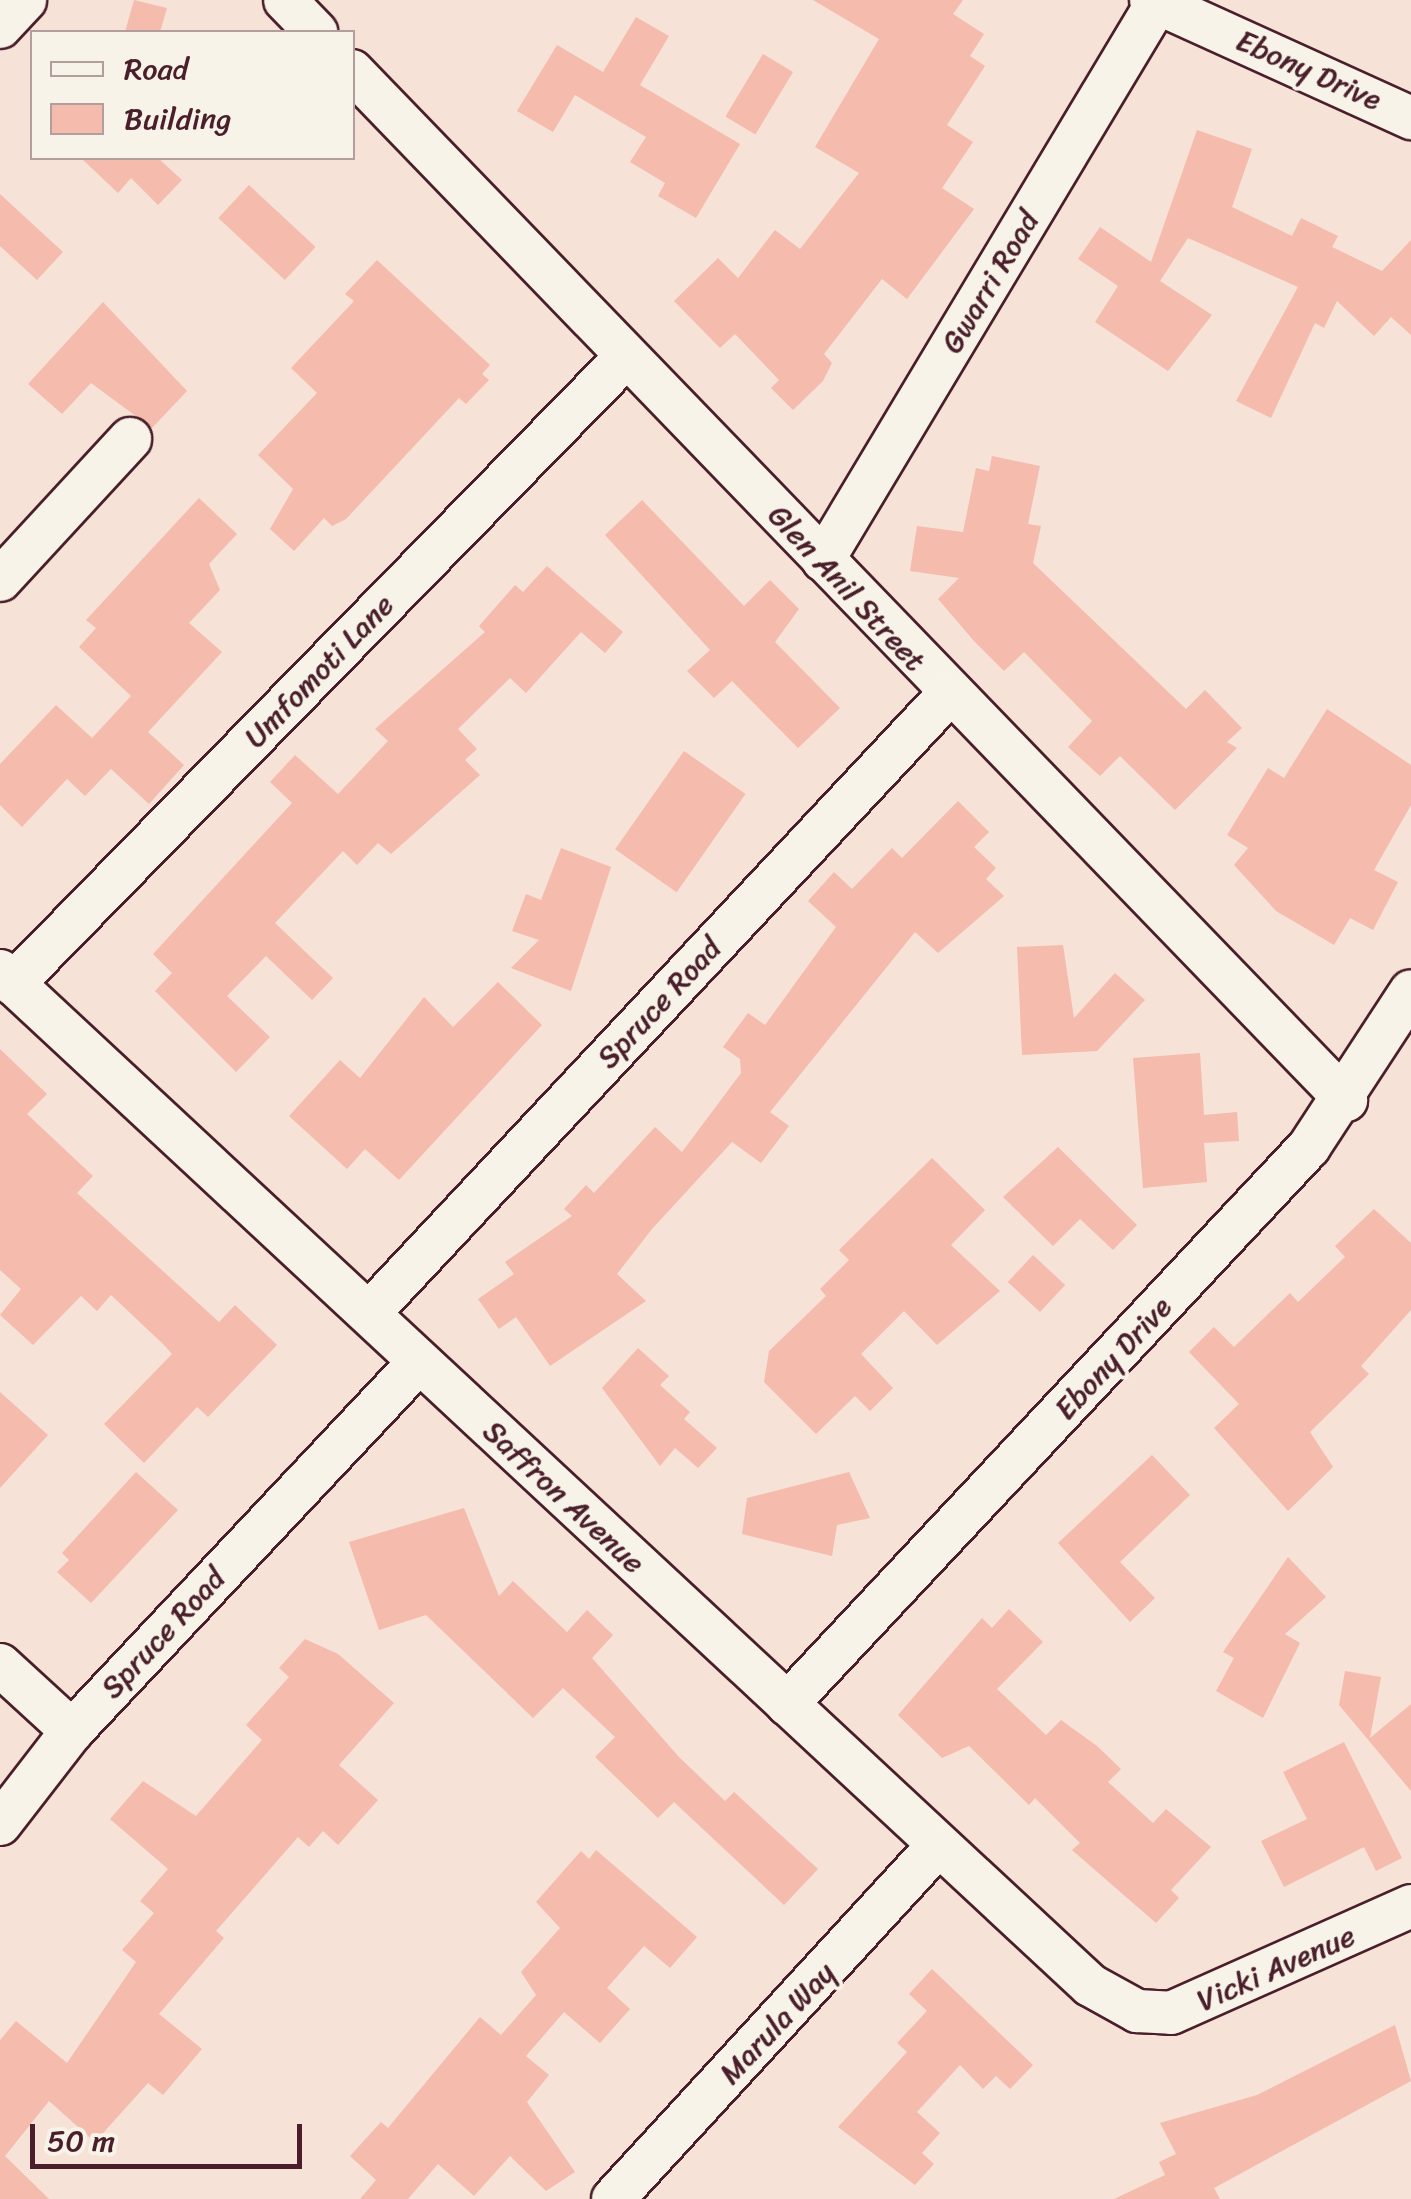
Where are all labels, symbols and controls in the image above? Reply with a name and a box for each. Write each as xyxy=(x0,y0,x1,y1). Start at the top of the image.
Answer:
street label: Ebony Drive xyxy=(1231,22,1387,118)
legend xyxy=(30,30,355,160)
text: Road xyxy=(124,42,188,96)
text: Building xyxy=(124,92,231,146)
street label: Gwarri Road xyxy=(934,204,1046,360)
street label: Glen Anil Street xyxy=(761,497,933,679)
street label: Umfomoti Lane xyxy=(237,587,401,755)
street label: Spruce Road xyxy=(589,930,729,1076)
street label: Ebony Drive xyxy=(1047,1289,1179,1427)
street label: Saffron Avenue xyxy=(476,1413,652,1581)
street label: Spruce Road xyxy=(93,1560,233,1706)
street label: Vicki Avenue xyxy=(1192,1917,1360,2019)
street label: Marula Way xyxy=(712,1955,842,2091)
scale bar xyxy=(35,2104,308,2166)
text: 50 m xyxy=(47,2114,115,2168)

